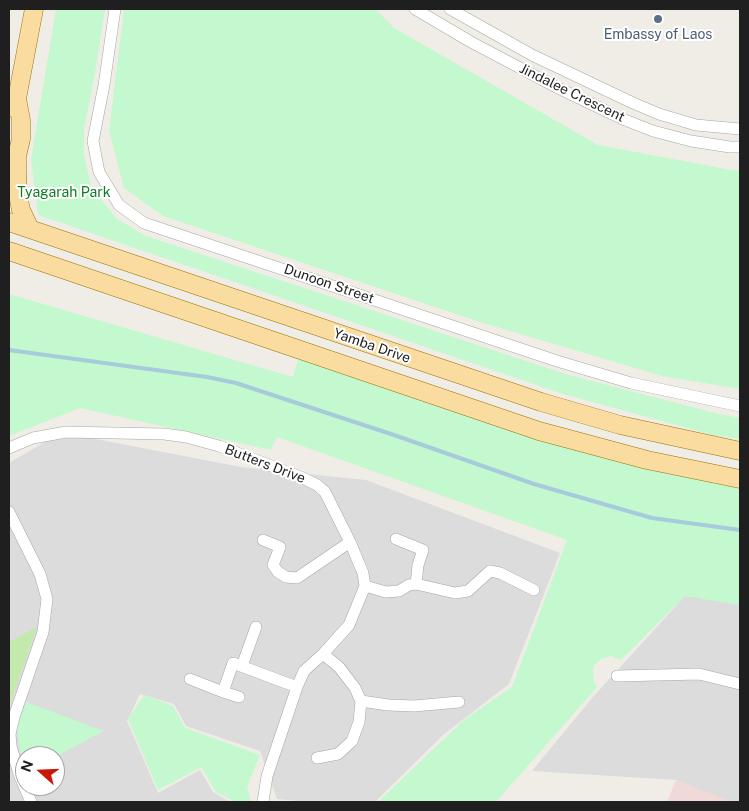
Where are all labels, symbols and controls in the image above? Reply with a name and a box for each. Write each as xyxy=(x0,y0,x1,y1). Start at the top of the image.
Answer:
marker: Embassy of Laos xyxy=(652,13,664,25)
place label: Embassy of Laos xyxy=(604,27,712,43)
street label: Jindalee Crescent xyxy=(517,60,627,126)
park label: Tyagarah Park xyxy=(17,185,111,201)
street label: Dunoon Street xyxy=(282,261,376,307)
street label: Yamba Drive xyxy=(331,325,413,367)
street label: Butters Drive xyxy=(222,441,308,487)
north arrow xyxy=(15,746,65,796)
text: N xyxy=(17,758,36,774)

